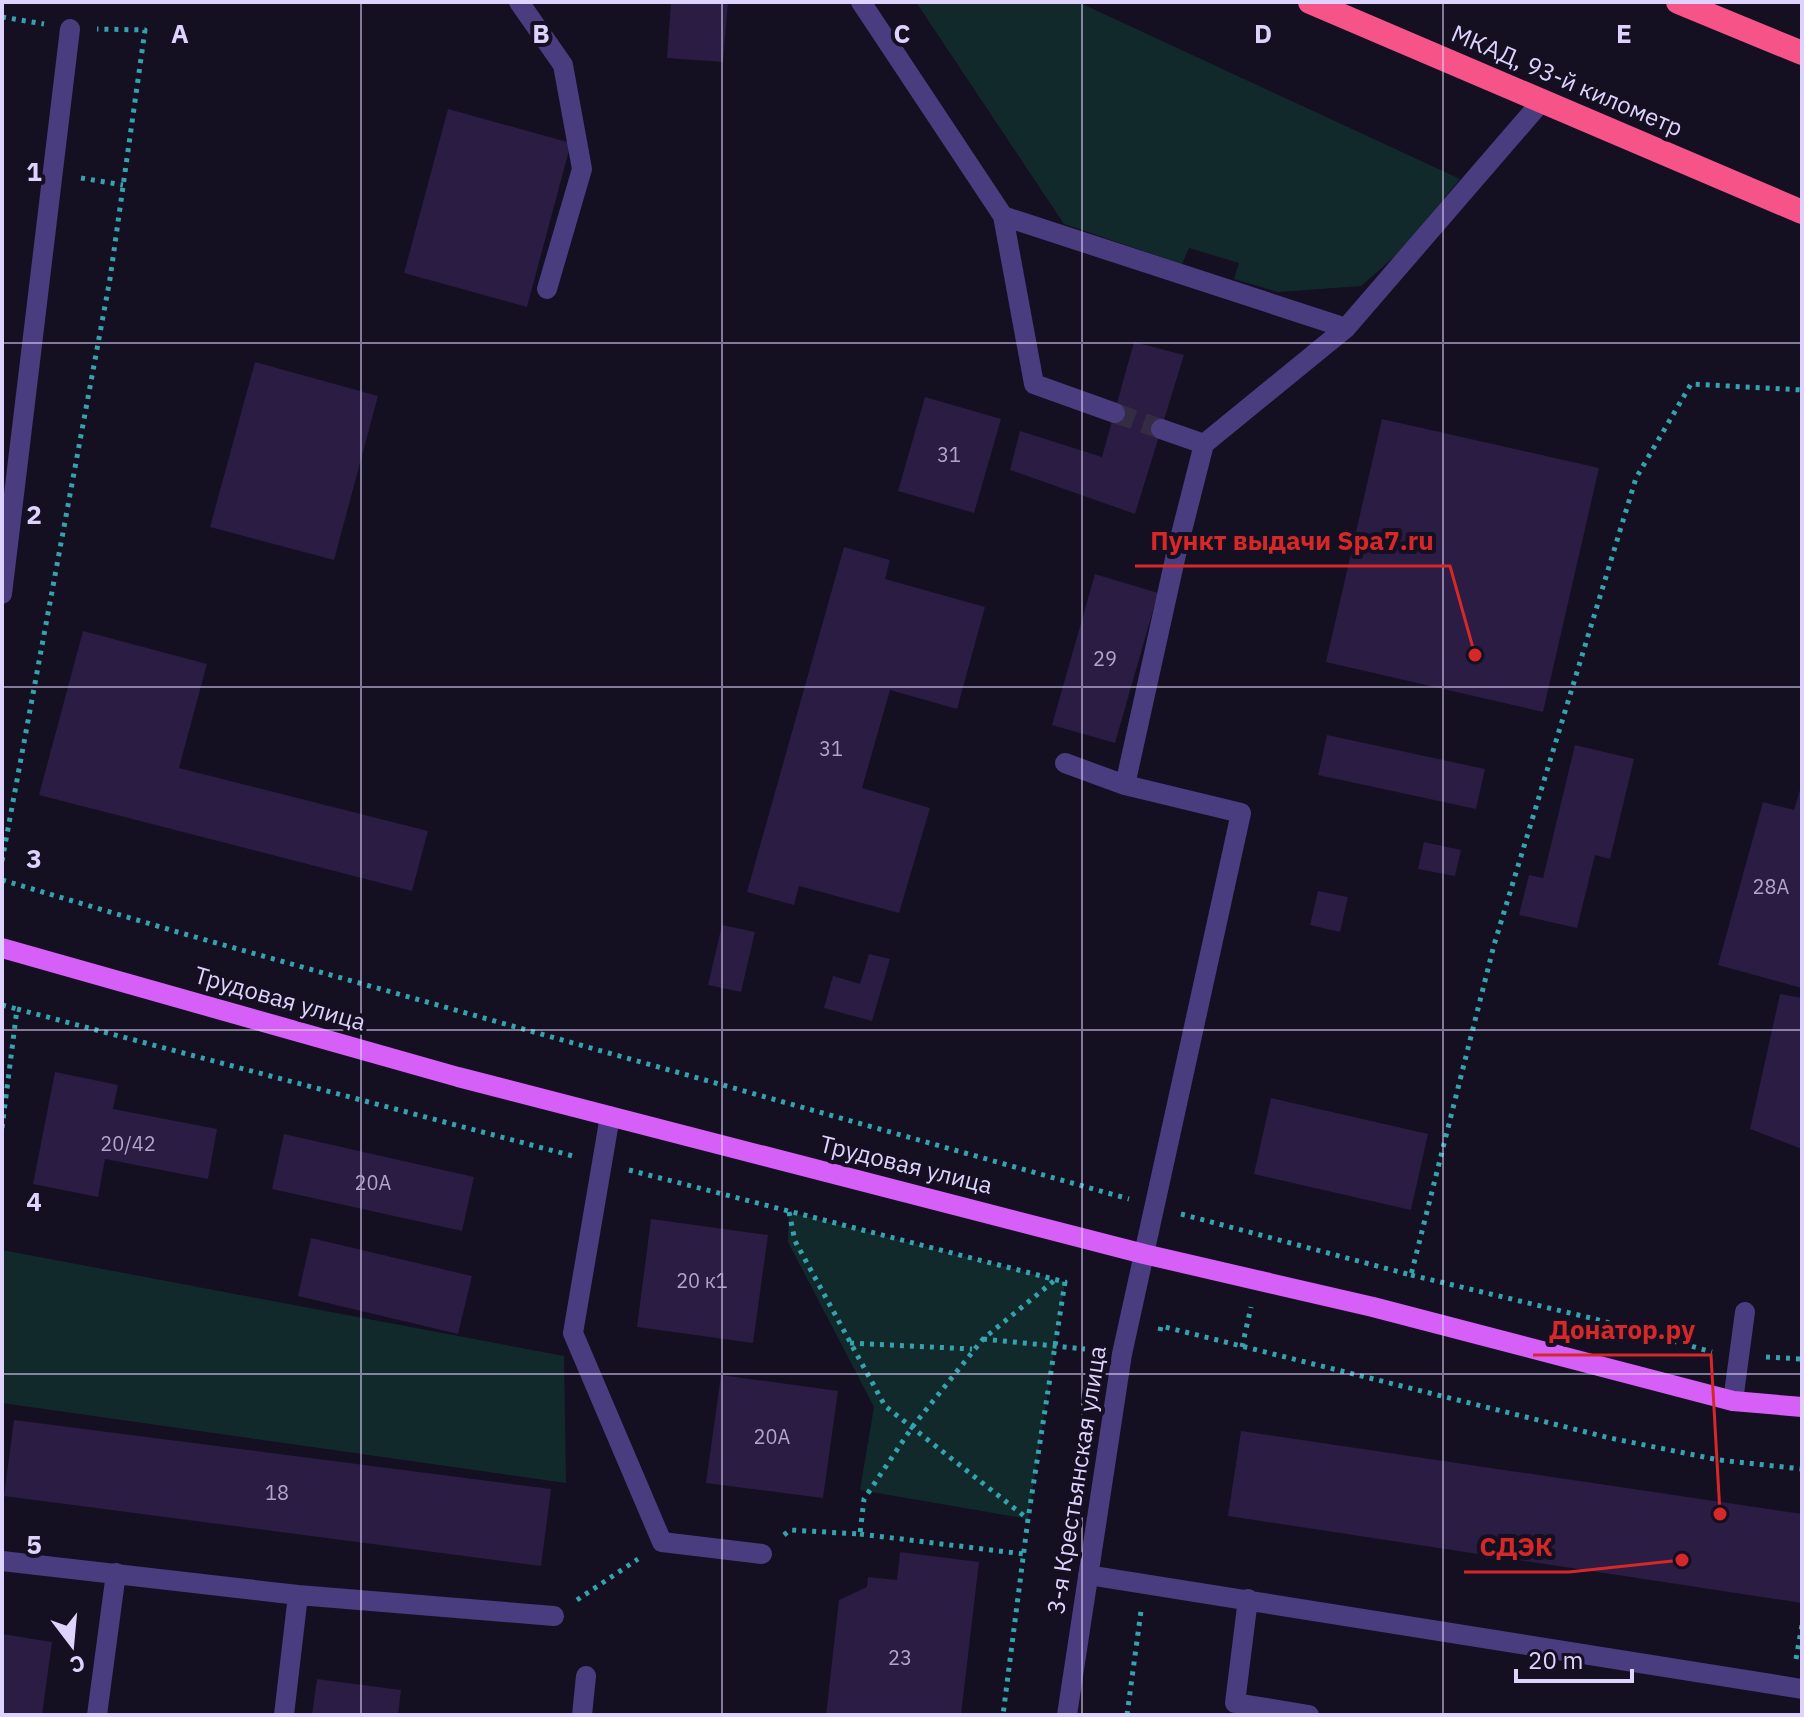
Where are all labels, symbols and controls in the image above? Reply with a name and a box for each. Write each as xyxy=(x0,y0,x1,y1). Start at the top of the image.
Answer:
text: A xyxy=(171,16,189,50)
text: B xyxy=(532,16,550,50)
text: C xyxy=(894,16,911,50)
text: D xyxy=(1254,16,1272,50)
text: E xyxy=(1616,16,1632,50)
street label: МКАД, 93-й километр xyxy=(1447,17,1688,143)
text: 1 xyxy=(26,154,42,188)
house number: 31 xyxy=(937,441,961,468)
text: 2 xyxy=(26,497,42,531)
callout: Пункт выдачи Spa7.ru xyxy=(1135,516,1450,566)
text: Пункт выдачи Spa7.ru xyxy=(1150,523,1434,557)
house number: 29 xyxy=(1093,645,1117,672)
house number: 31 xyxy=(819,735,843,762)
text: 3 xyxy=(26,841,42,875)
house number: 28А xyxy=(1753,873,1790,900)
street label: Трудовая улица xyxy=(191,958,370,1038)
street label: Трудовая улица xyxy=(817,1127,996,1201)
house number: 20/42 xyxy=(100,1130,156,1157)
house number: 20А xyxy=(355,1169,392,1196)
text: 4 xyxy=(26,1184,42,1218)
house number: 20 к1 xyxy=(676,1267,728,1294)
callout: Донатор.ру xyxy=(1533,1305,1711,1355)
text: Донатор.ру xyxy=(1549,1312,1695,1346)
street label: 3-я Крестьянская улица xyxy=(1039,1343,1113,1616)
house number: 20А xyxy=(754,1423,791,1450)
house number: 18 xyxy=(265,1479,289,1506)
callout: СДЭК xyxy=(1464,1522,1569,1572)
text: 5 xyxy=(26,1527,42,1561)
text: СДЭК xyxy=(1479,1529,1553,1563)
north arrow xyxy=(32,1605,112,1685)
scale bar xyxy=(1516,1633,1632,1683)
house number: 23 xyxy=(888,1644,912,1671)
text: 20 m xyxy=(1528,1644,1583,1676)
text: С xyxy=(67,1649,89,1681)

